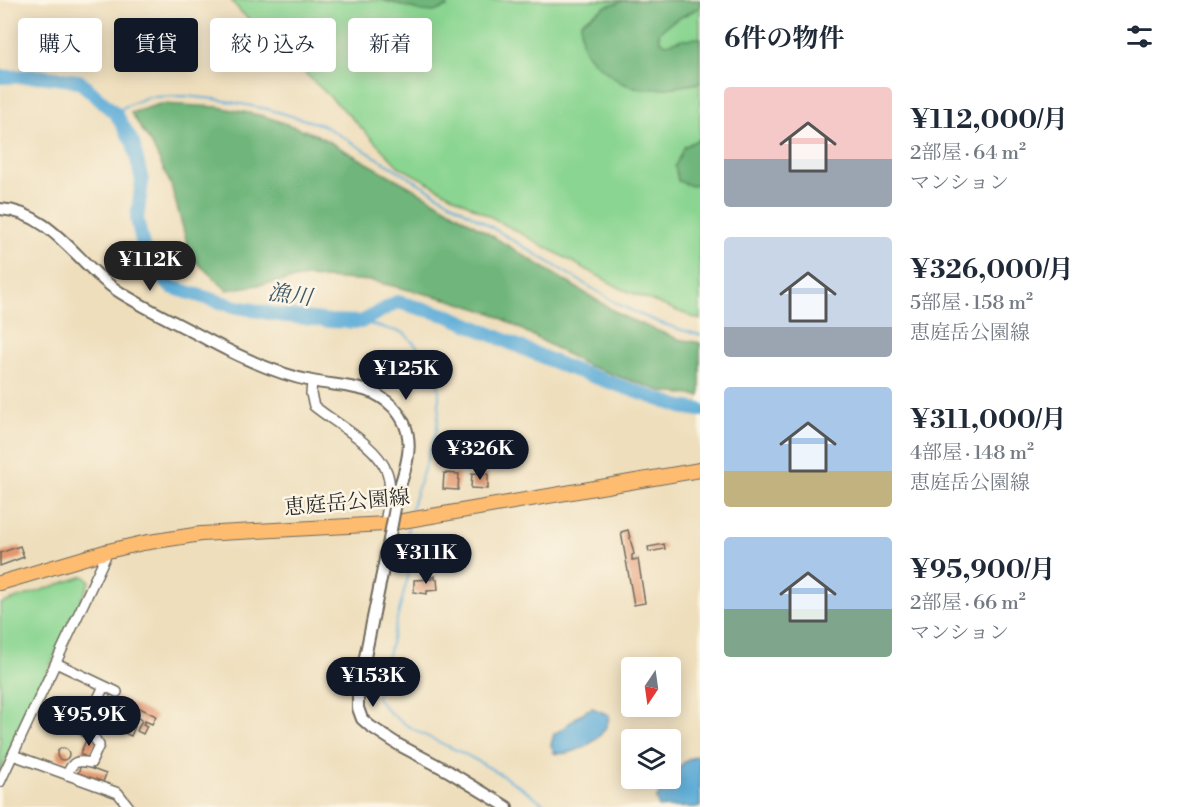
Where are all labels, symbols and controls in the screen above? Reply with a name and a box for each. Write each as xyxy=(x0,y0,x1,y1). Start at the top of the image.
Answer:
chip: 購入 xyxy=(18,18,102,72)
chip: 賃貸 xyxy=(114,18,198,72)
chip: 絞り込み xyxy=(210,18,336,72)
chip: 新着 xyxy=(348,18,432,72)
icon: filters xyxy=(1123,20,1156,53)
text: 6件の物件 xyxy=(724,23,844,55)
text: ¥112,000/月 xyxy=(910,104,1068,136)
icon: home xyxy=(772,111,844,183)
text: 2部屋 · 64 m² xyxy=(910,141,1026,166)
text: マンション xyxy=(910,171,1009,196)
pin: ¥112K xyxy=(108,241,192,292)
text: ¥112K xyxy=(118,248,182,273)
text: ¥326,000/月 xyxy=(910,254,1074,286)
icon: home xyxy=(772,261,844,333)
water label: 漁川 xyxy=(266,279,315,312)
text: 5部屋 · 158 m² xyxy=(910,291,1033,316)
text: 恵庭岳公園線 xyxy=(910,321,1030,346)
pin: ¥125K xyxy=(364,350,448,401)
text: ¥125K xyxy=(373,357,439,382)
text: ¥311,000/月 xyxy=(910,404,1067,436)
icon: home xyxy=(772,411,844,483)
pin: ¥326K xyxy=(438,430,522,481)
text: ¥326K xyxy=(446,437,514,462)
text: 4部屋 · 148 m² xyxy=(910,441,1034,466)
text: 恵庭岳公園線 xyxy=(910,471,1030,496)
street label: 恵庭岳公園線 xyxy=(283,485,411,521)
pin: ¥311K xyxy=(384,534,468,585)
text: ¥311K xyxy=(395,541,457,566)
text: ¥95,900/月 xyxy=(910,554,1056,586)
icon: home xyxy=(772,561,844,633)
text: 2部屋 · 66 m² xyxy=(910,591,1026,616)
text: マンション xyxy=(910,621,1009,646)
pin: ¥153K xyxy=(331,657,415,708)
north arrow xyxy=(621,657,681,717)
map controls xyxy=(621,657,681,789)
text: ¥153K xyxy=(340,664,406,689)
pin: ¥95.9K xyxy=(40,696,138,747)
text: ¥95.9K xyxy=(52,703,126,728)
button: layers xyxy=(621,729,681,789)

